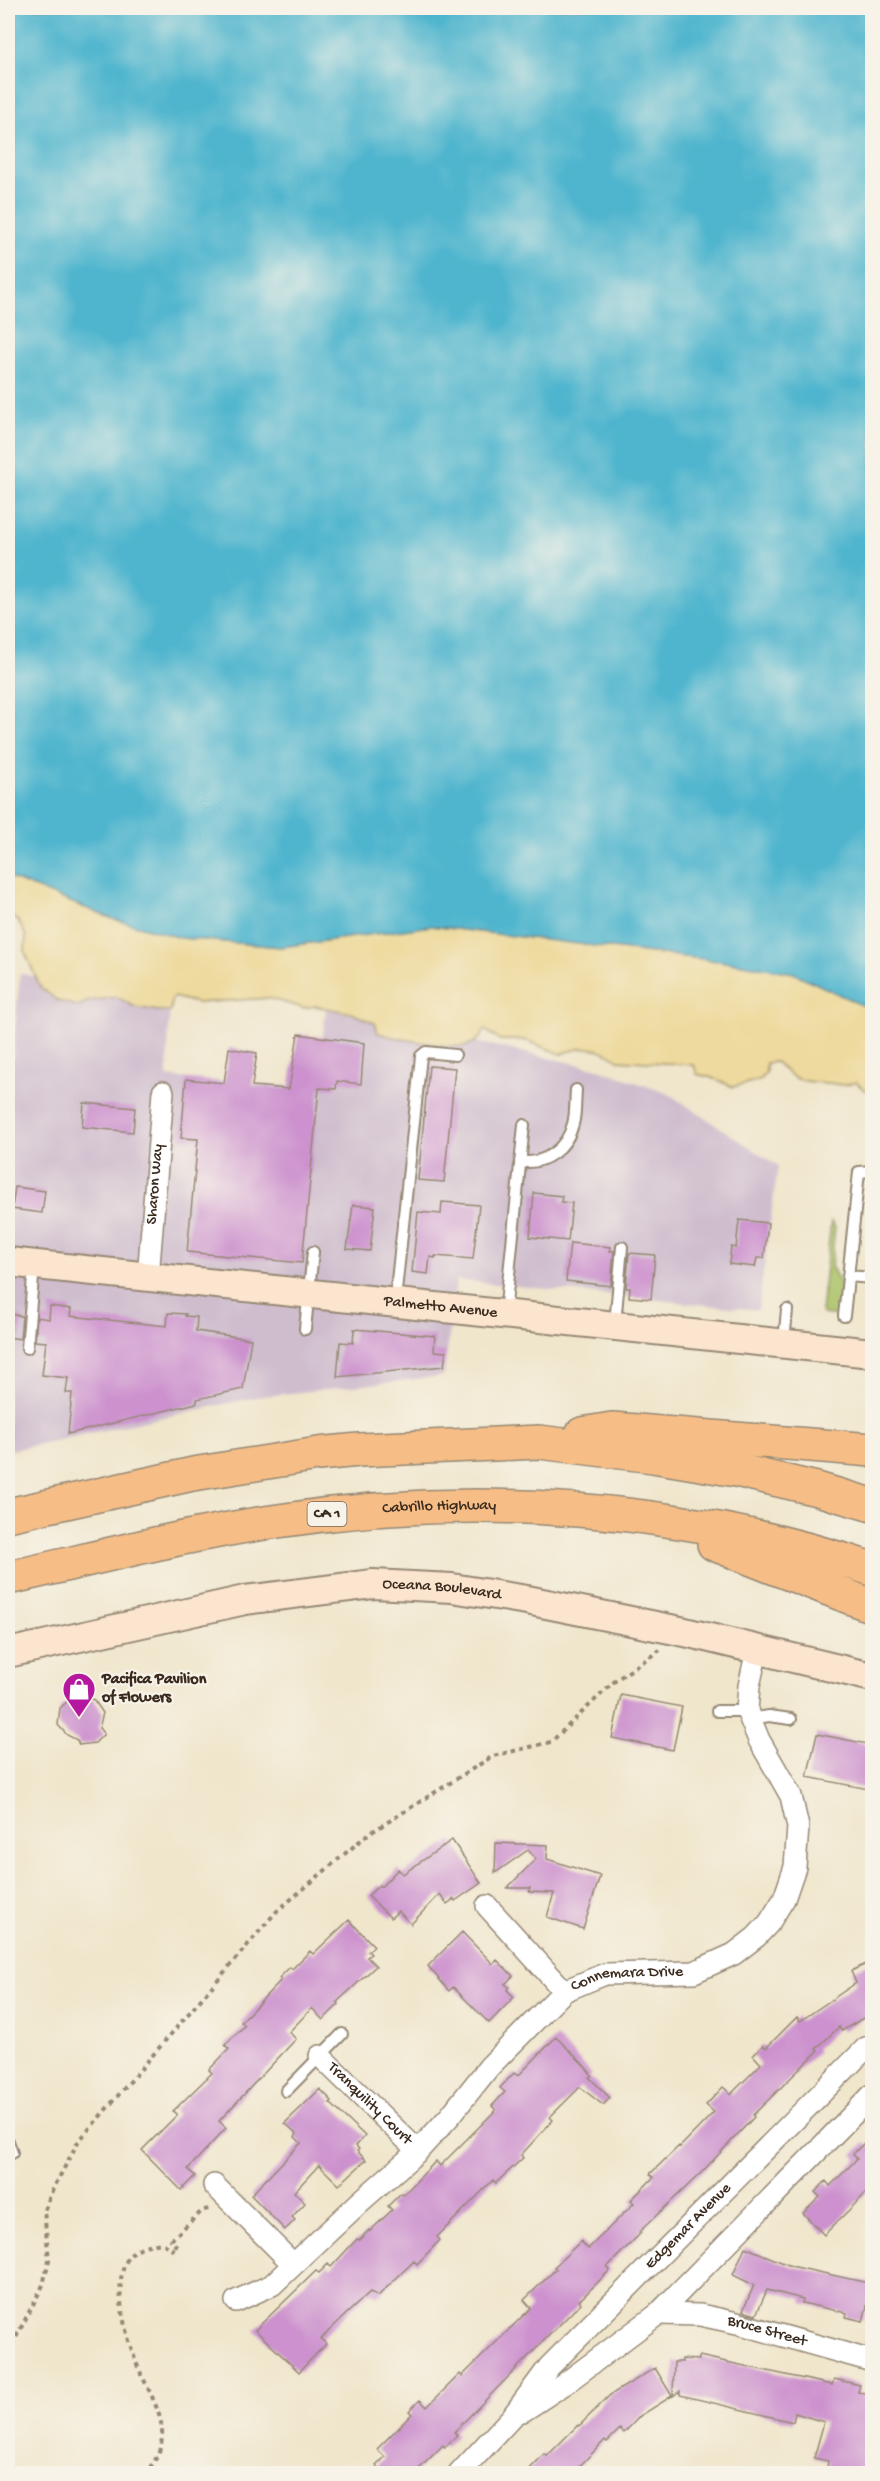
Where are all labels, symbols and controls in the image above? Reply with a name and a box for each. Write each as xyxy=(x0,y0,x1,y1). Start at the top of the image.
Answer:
street label: Sharon Way xyxy=(143,1143,168,1225)
street label: Palmetto Avenue xyxy=(382,1292,499,1323)
street label: Cabrillo Highway xyxy=(382,1497,496,1519)
road number: CA 1 xyxy=(308,1502,346,1526)
street label: Oceana Boulevard xyxy=(382,1575,504,1605)
place label: Pacifica Pavilion of Flowers xyxy=(101,1670,207,1708)
shop icon: Pacifica Pavilion of Flowers xyxy=(61,1671,97,1718)
street label: Connemara Drive xyxy=(568,1963,684,1996)
street label: Tranquility Court xyxy=(322,2058,417,2150)
street label: Edgemar Avenue xyxy=(641,2179,736,2274)
street label: Bruce Street xyxy=(725,2311,810,2352)

